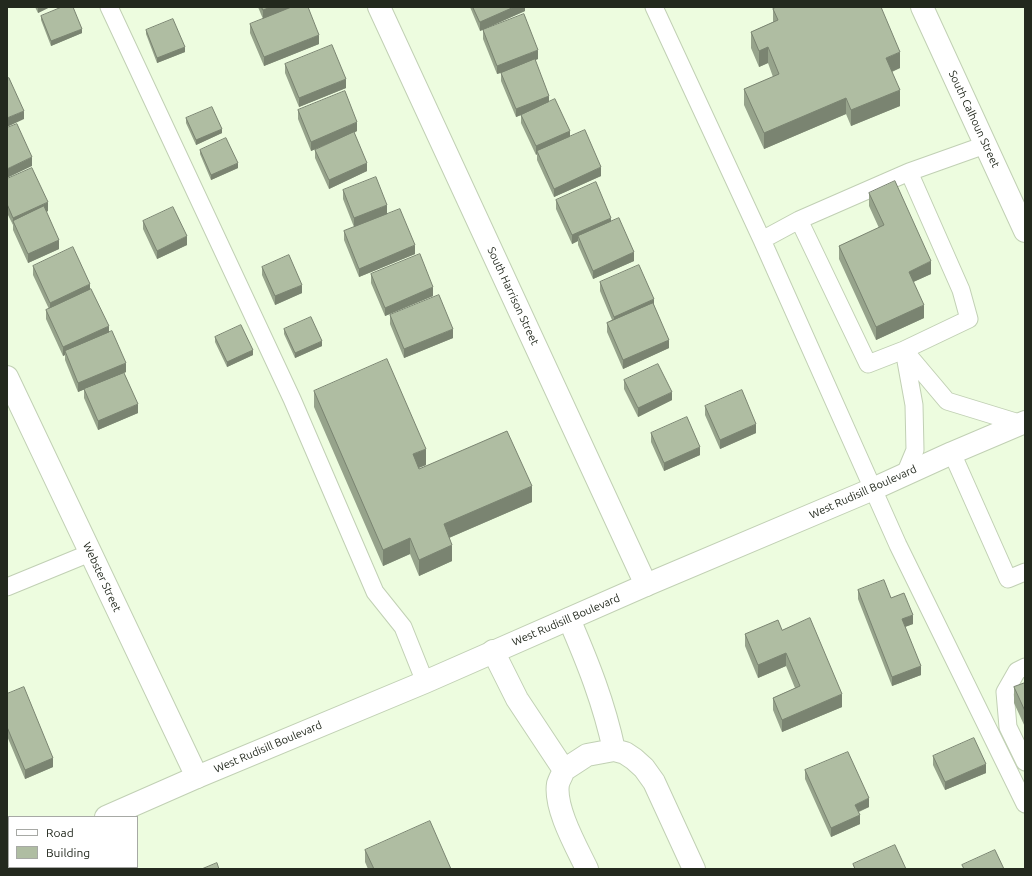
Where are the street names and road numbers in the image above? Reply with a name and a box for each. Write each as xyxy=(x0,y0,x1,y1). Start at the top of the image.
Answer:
street label: South Calhoun Street xyxy=(946,68,1002,170)
street label: South Harrison Street xyxy=(484,245,542,347)
street label: West Rudisill Boulevard xyxy=(807,462,919,522)
street label: Webster Street xyxy=(80,540,124,614)
street label: West Rudisill Boulevard xyxy=(510,591,622,649)
street label: West Rudisill Boulevard xyxy=(212,718,324,776)

